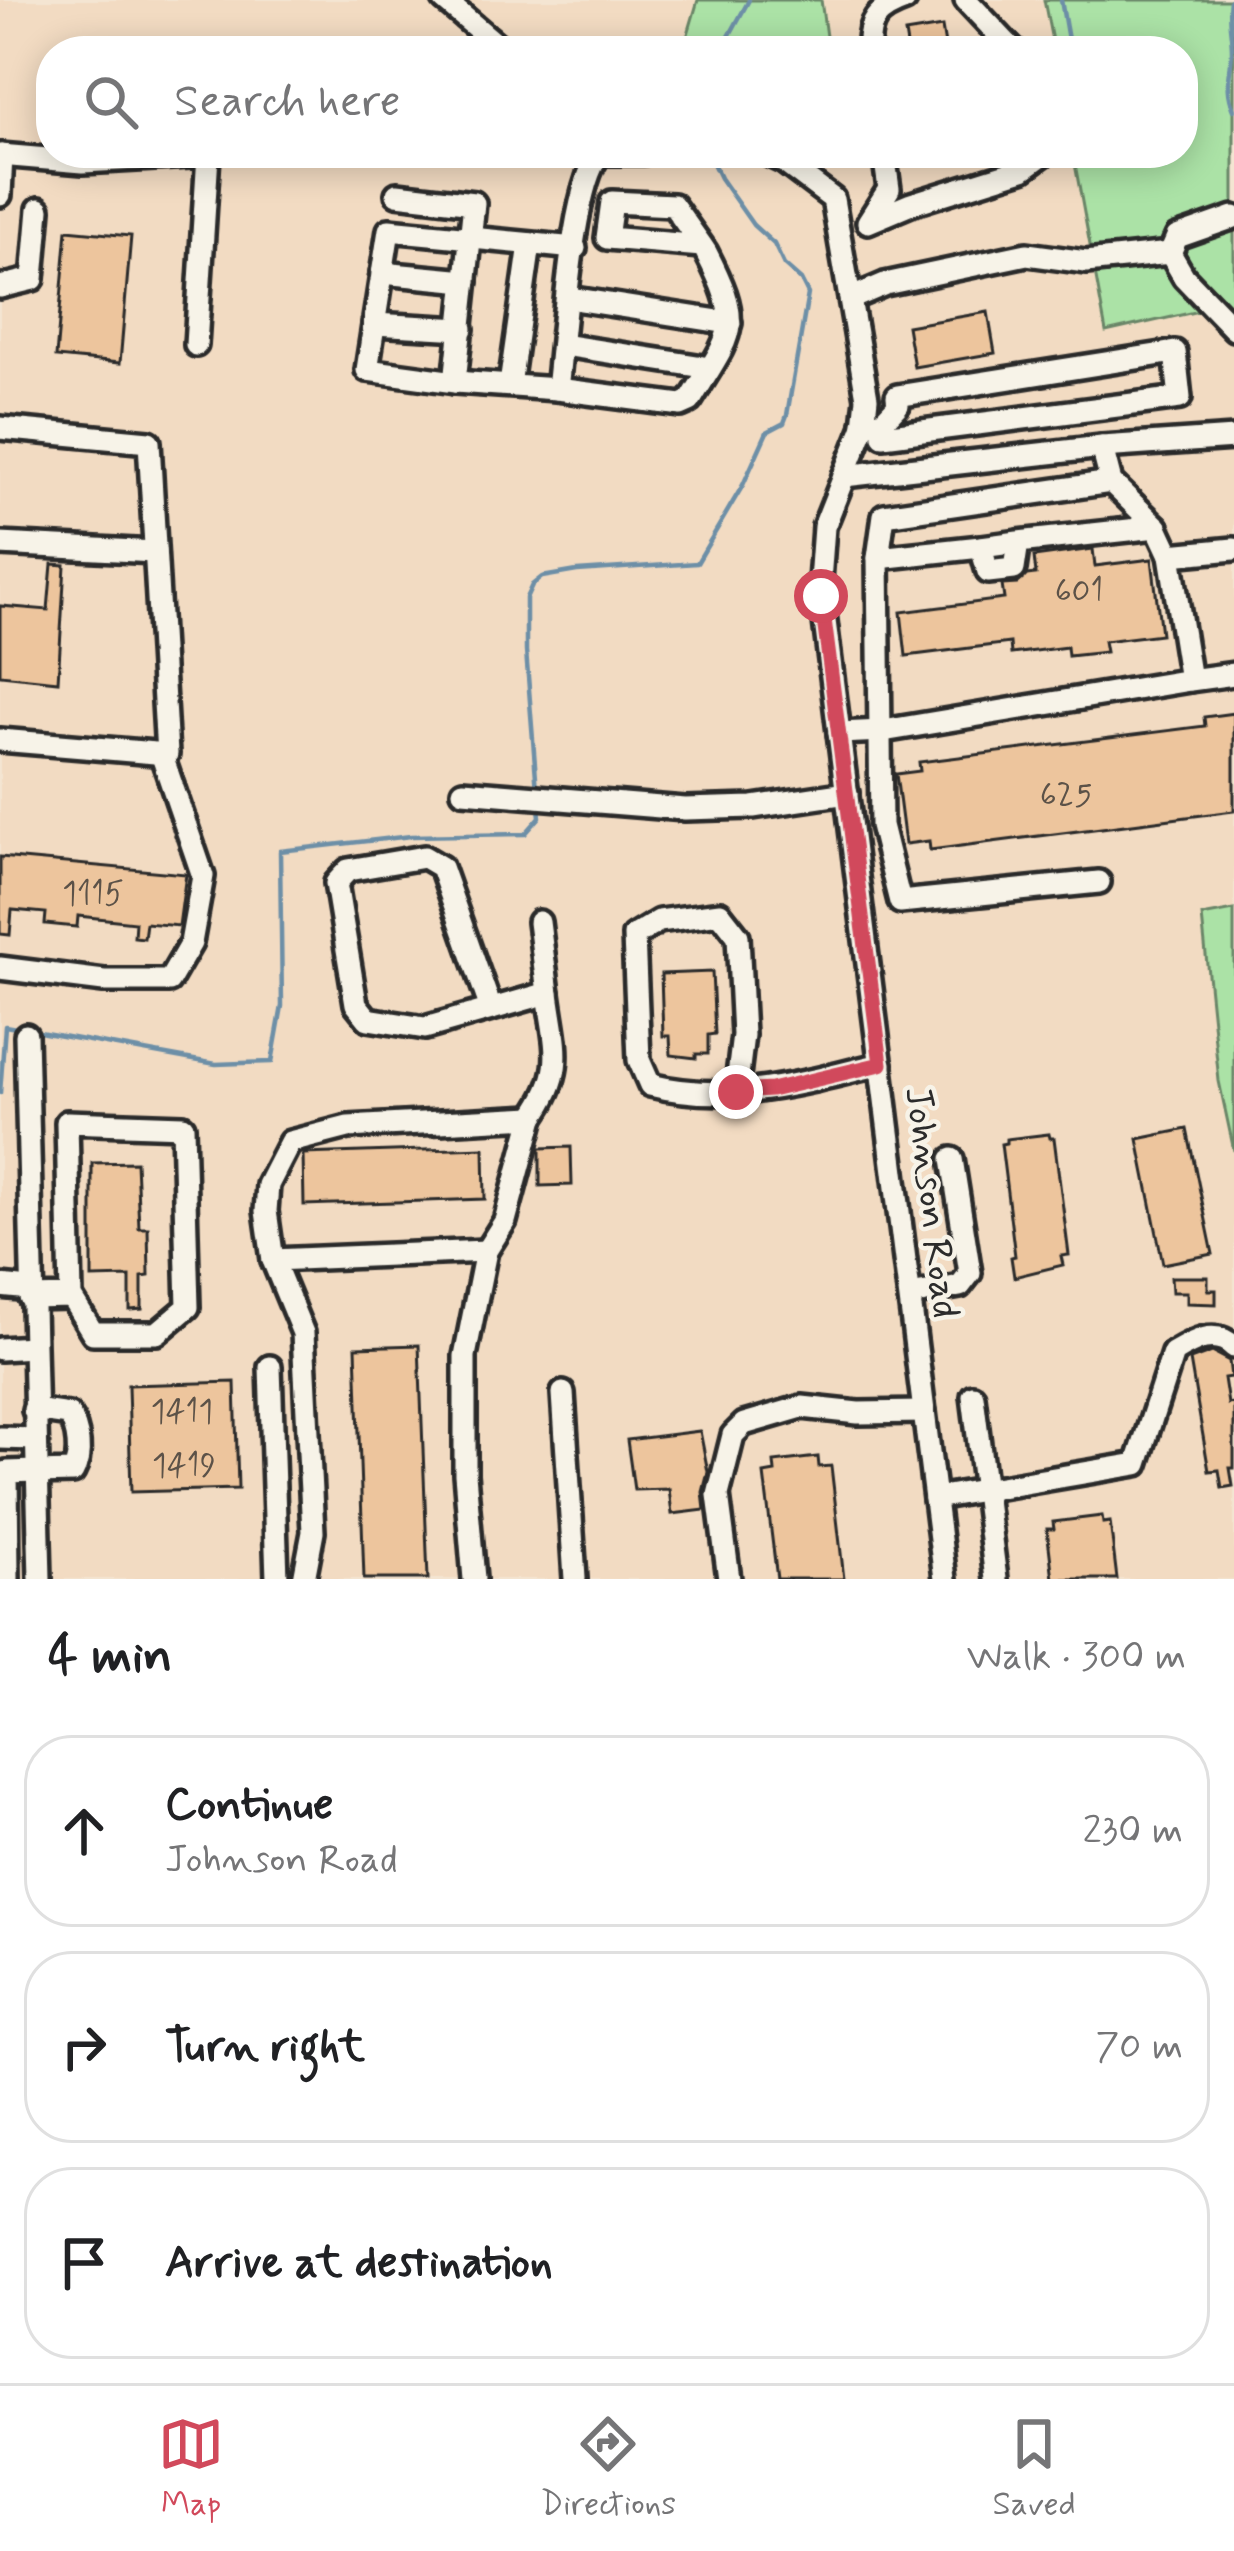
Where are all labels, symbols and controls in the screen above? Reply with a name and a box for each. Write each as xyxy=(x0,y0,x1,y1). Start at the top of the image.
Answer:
search box xyxy=(36,36,1198,168)
icon: search xyxy=(78,69,144,135)
text: Search here xyxy=(174,73,401,132)
route start xyxy=(794,569,848,623)
house number: 601 xyxy=(1055,570,1103,614)
house number: 625 xyxy=(1040,774,1092,818)
house number: 1115 xyxy=(62,873,124,917)
route end xyxy=(709,1065,763,1119)
street label: Johnson Road xyxy=(891,1084,970,1321)
house number: 1411 xyxy=(151,1391,213,1435)
house number: 1419 xyxy=(152,1445,216,1489)
text: 4 min xyxy=(48,1624,172,1690)
text: Walk · 300 m xyxy=(967,1632,1186,1683)
text: Continue xyxy=(165,1776,333,1835)
icon: ahead xyxy=(51,1798,117,1864)
text: 230 m xyxy=(1082,1806,1183,1857)
text: Johnson Road xyxy=(165,1835,398,1886)
icon: right xyxy=(51,2014,117,2080)
text: Turn right xyxy=(165,2018,365,2077)
text: 70 m xyxy=(1095,2022,1183,2073)
icon: arrive xyxy=(51,2230,117,2296)
text: Arrive at destination xyxy=(165,2234,553,2293)
tab: Map xyxy=(158,2411,224,2527)
tab: Directions xyxy=(540,2411,676,2527)
tab: Saved xyxy=(992,2411,1076,2527)

